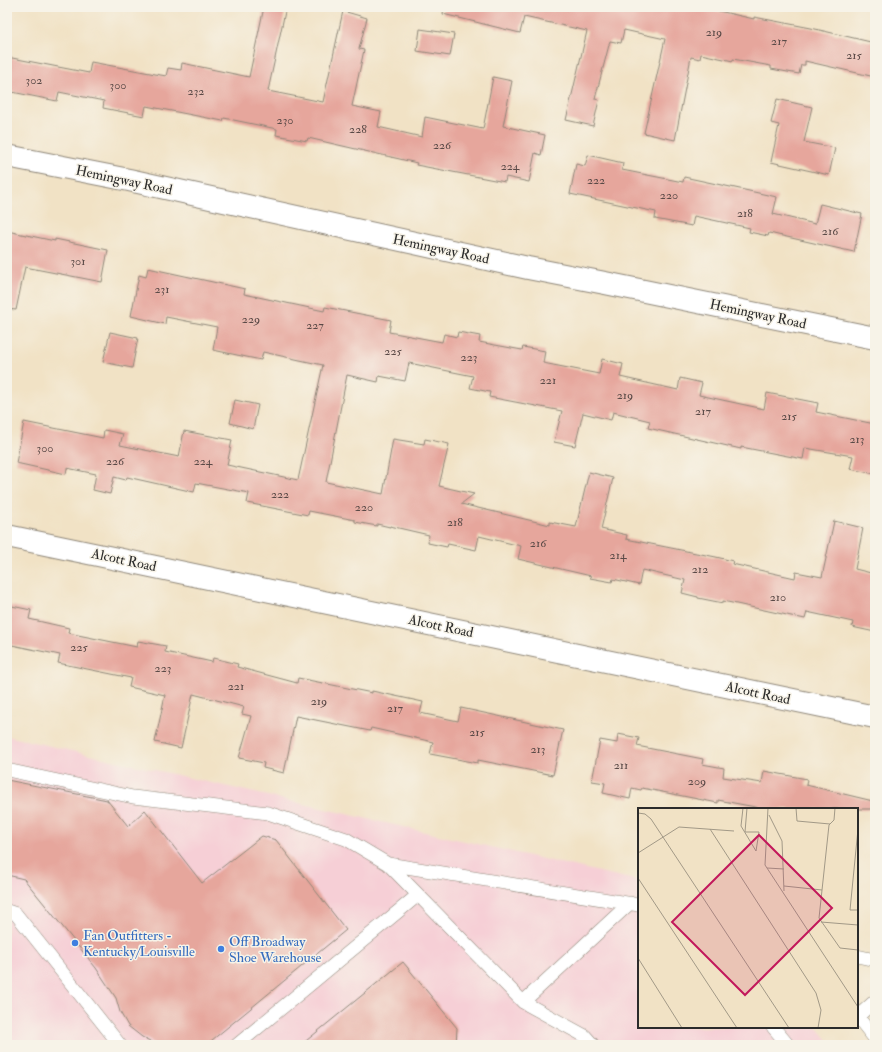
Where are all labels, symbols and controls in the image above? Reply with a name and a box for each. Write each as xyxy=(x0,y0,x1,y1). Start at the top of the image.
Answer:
house number: 219 xyxy=(706,25,722,40)
house number: 217 xyxy=(771,34,787,49)
house number: 215 xyxy=(846,48,863,63)
house number: 302 xyxy=(26,73,42,88)
house number: 300 xyxy=(110,78,126,93)
house number: 232 xyxy=(188,84,204,99)
house number: 230 xyxy=(277,113,293,128)
house number: 228 xyxy=(349,122,367,137)
house number: 226 xyxy=(433,138,452,153)
house number: 224 xyxy=(501,159,520,174)
street label: Hemingway Road xyxy=(74,161,174,200)
house number: 222 xyxy=(587,173,605,188)
house number: 220 xyxy=(660,188,678,203)
house number: 218 xyxy=(737,206,753,221)
house number: 216 xyxy=(822,224,839,239)
street label: Hemingway Road xyxy=(391,230,491,269)
house number: 301 xyxy=(71,254,85,269)
house number: 231 xyxy=(155,282,169,297)
street label: Hemingway Road xyxy=(708,295,808,334)
house number: 229 xyxy=(242,312,260,327)
house number: 227 xyxy=(306,318,324,333)
house number: 225 xyxy=(384,344,402,359)
house number: 223 xyxy=(461,350,477,365)
house number: 221 xyxy=(540,373,556,388)
house number: 219 xyxy=(617,388,633,403)
house number: 217 xyxy=(695,404,711,419)
house number: 215 xyxy=(781,409,798,424)
house number: 213 xyxy=(850,432,864,447)
house number: 300 xyxy=(37,441,53,456)
house number: 226 xyxy=(106,454,125,469)
house number: 224 xyxy=(194,454,213,469)
house number: 222 xyxy=(271,487,289,502)
house number: 220 xyxy=(355,500,373,515)
house number: 218 xyxy=(447,515,463,530)
house number: 216 xyxy=(530,536,547,551)
street label: Alcott Road xyxy=(89,545,158,575)
house number: 214 xyxy=(610,548,627,563)
house number: 212 xyxy=(692,562,708,577)
house number: 210 xyxy=(770,590,786,605)
street label: Alcott Road xyxy=(406,611,475,641)
house number: 225 xyxy=(70,640,88,655)
house number: 223 xyxy=(155,661,171,676)
street label: Alcott Road xyxy=(723,678,792,708)
house number: 221 xyxy=(228,679,244,694)
house number: 219 xyxy=(311,694,327,709)
house number: 217 xyxy=(387,701,403,716)
house number: 215 xyxy=(469,725,486,740)
house number: 213 xyxy=(531,742,545,757)
house number: 211 xyxy=(614,758,628,773)
house number: 209 xyxy=(688,774,706,789)
inset map xyxy=(638,808,858,1028)
place label: Fan Outfitters - Kentucky/Louisville xyxy=(83,927,195,961)
place label: Off Broadway Shoe Warehouse xyxy=(229,933,322,966)
marker: Fan Outfitters - Kentucky/Louisville xyxy=(70,938,80,948)
marker: Off Broadway Shoe Warehouse xyxy=(216,944,226,954)

